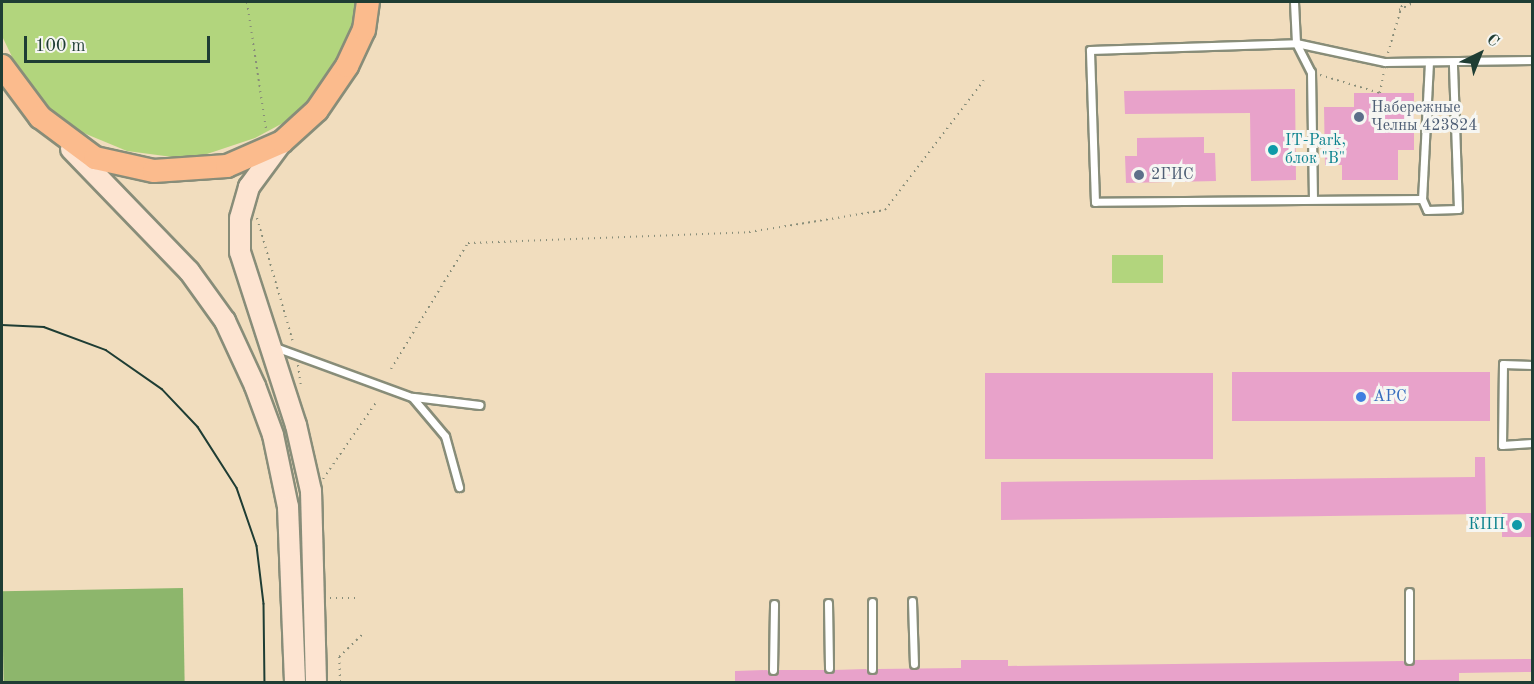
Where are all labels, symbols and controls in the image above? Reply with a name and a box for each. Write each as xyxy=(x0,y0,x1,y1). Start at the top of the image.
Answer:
scale bar xyxy=(27,24,213,62)
north arrow xyxy=(1450,24,1510,84)
text: С xyxy=(1483,31,1502,50)
text: 100 m xyxy=(35,37,86,55)
place label: Набережные Челны 423824 xyxy=(1371,98,1478,136)
marker: Набережные Челны 423824 xyxy=(1352,110,1366,124)
place label: IT-Park, блок "В" xyxy=(1285,131,1346,169)
marker: IT-Park, блок "В" xyxy=(1266,143,1280,157)
place label: 2ГИС xyxy=(1151,165,1194,185)
marker: 2ГИС xyxy=(1132,168,1146,182)
place label: АРС xyxy=(1373,387,1407,407)
marker: АРС xyxy=(1354,390,1368,404)
place label: КПП xyxy=(1468,515,1505,535)
marker: КПП xyxy=(1510,518,1524,532)

